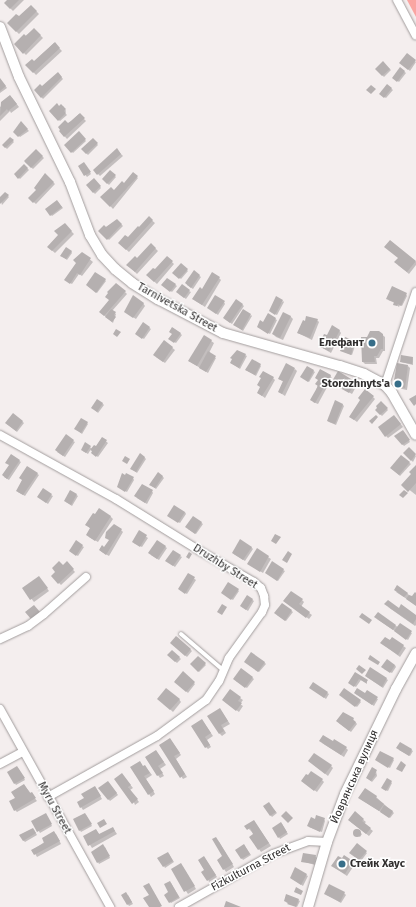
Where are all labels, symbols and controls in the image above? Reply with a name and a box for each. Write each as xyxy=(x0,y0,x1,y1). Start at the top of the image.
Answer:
street label: Tarnivetska Street xyxy=(135,281,219,335)
place label: Елефант xyxy=(319,336,364,350)
marker: Елефант xyxy=(367,338,377,348)
place label: Storozhnyts'a xyxy=(322,377,390,391)
marker: Storozhnyts'a xyxy=(393,379,403,389)
street label: Druzhby Street xyxy=(190,542,260,592)
street label: Йоврянська вулиця xyxy=(328,728,382,826)
street label: Myru Street xyxy=(34,780,74,836)
street label: Fizkulturna Street xyxy=(209,842,293,894)
place label: Стейк Хаус xyxy=(350,857,405,871)
marker: Стейк Хаус xyxy=(337,859,347,869)

